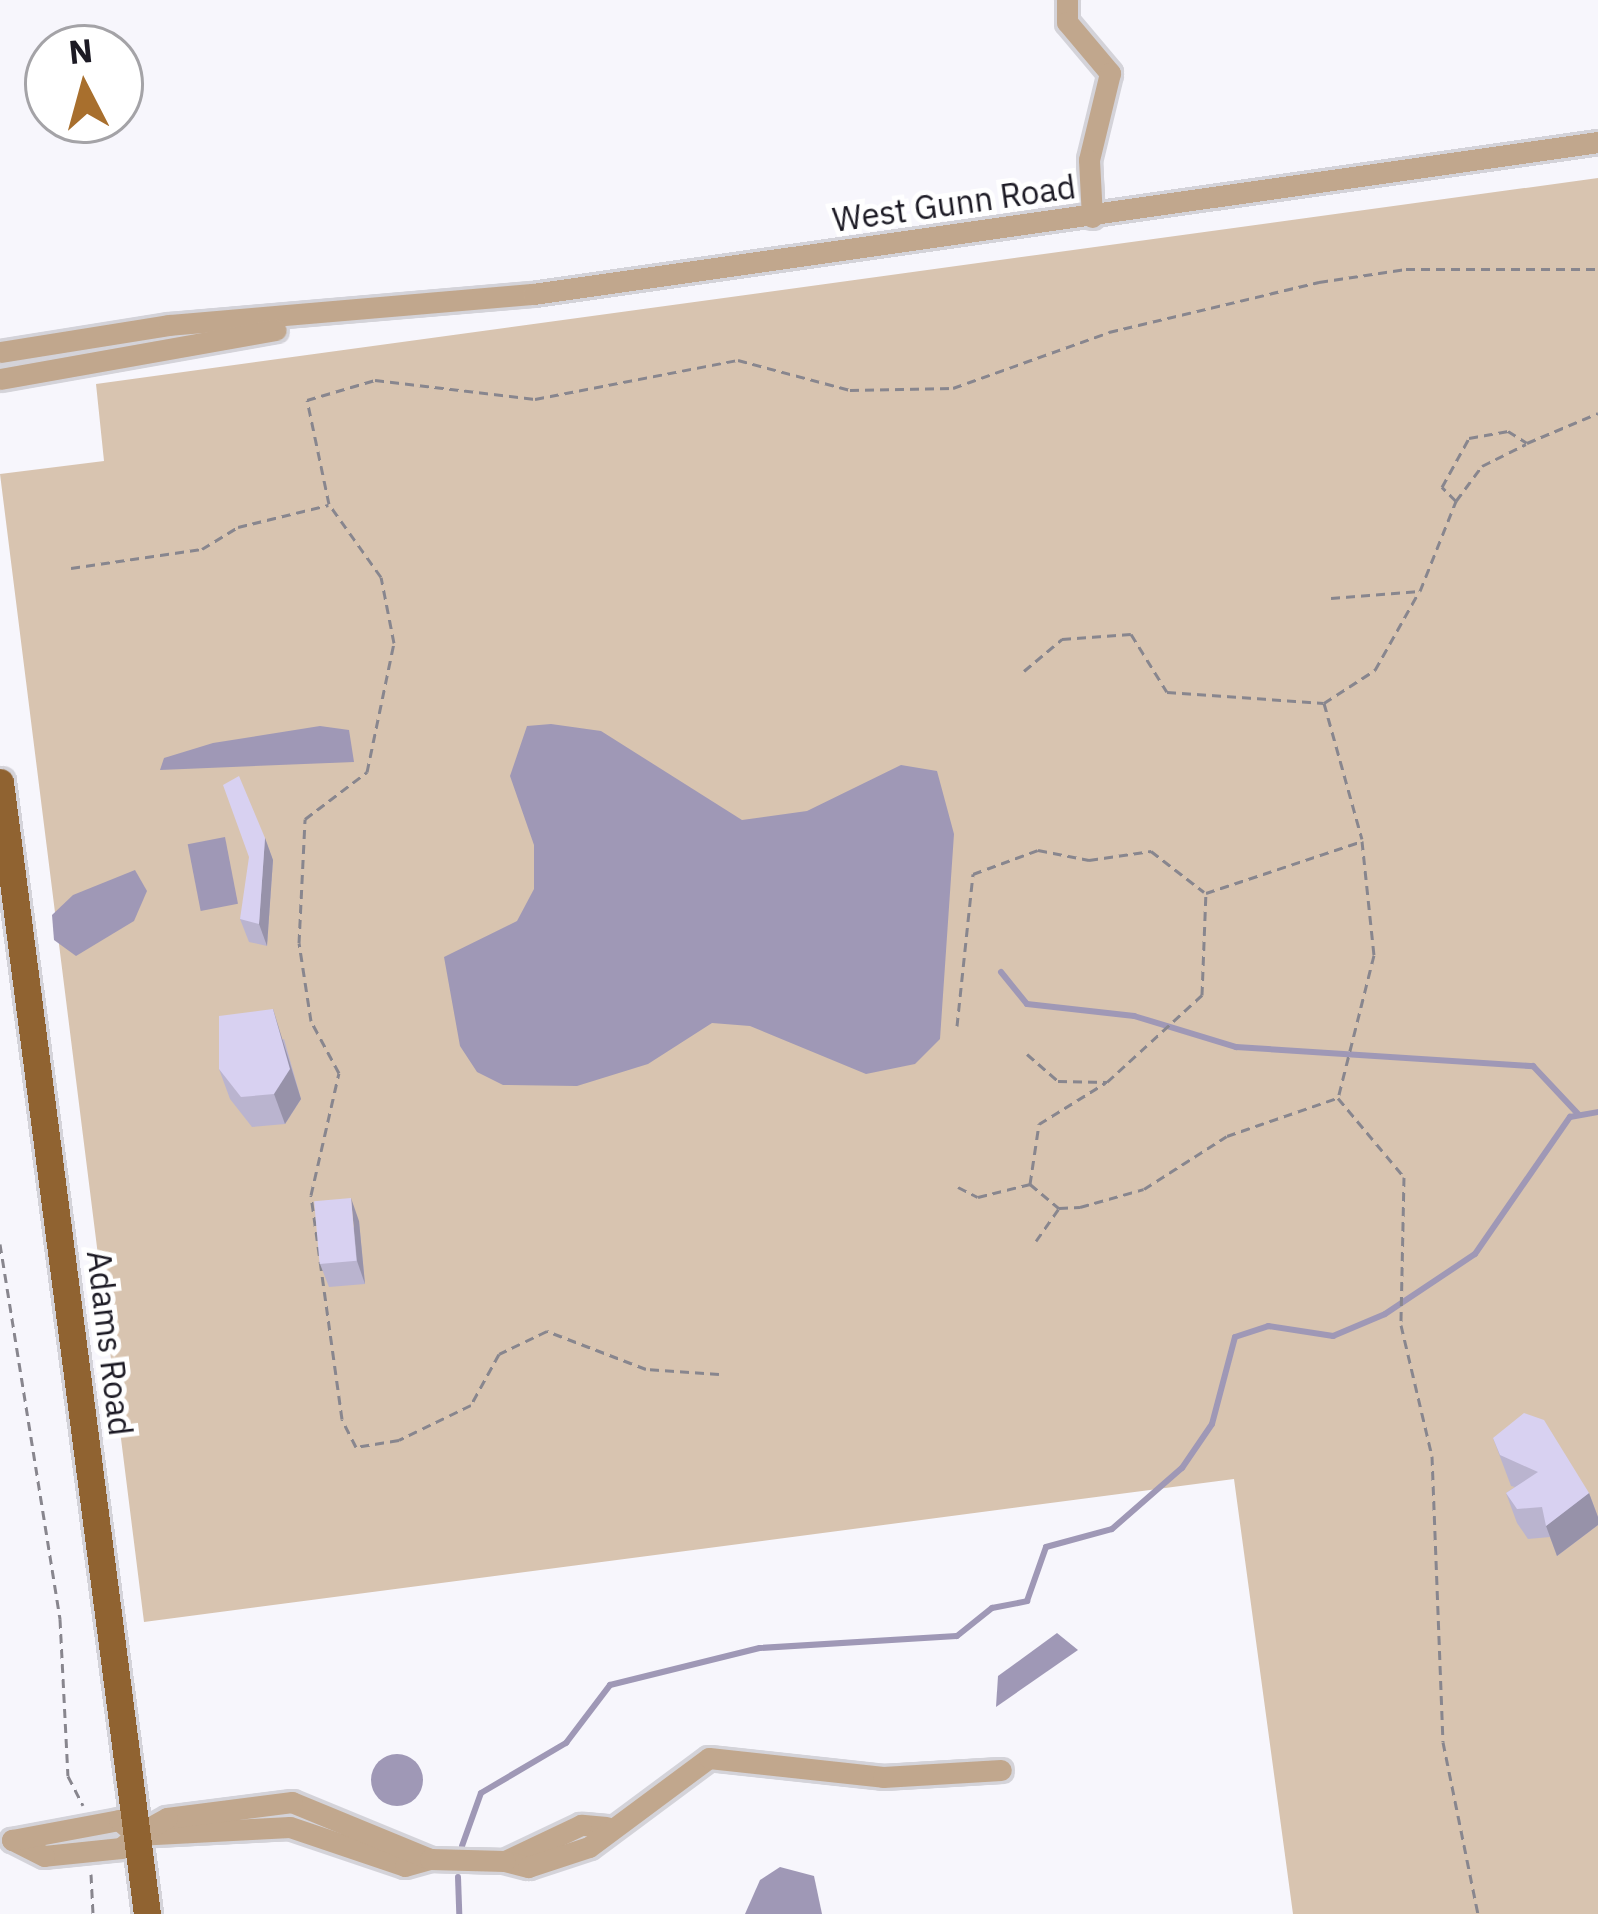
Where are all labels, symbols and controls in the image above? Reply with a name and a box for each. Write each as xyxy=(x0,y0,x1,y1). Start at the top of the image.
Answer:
north arrow xyxy=(24,24,144,144)
text: N xyxy=(66,28,95,73)
street label: West Gunn Road xyxy=(830,166,1078,240)
street label: Adams Road xyxy=(79,1248,141,1438)

